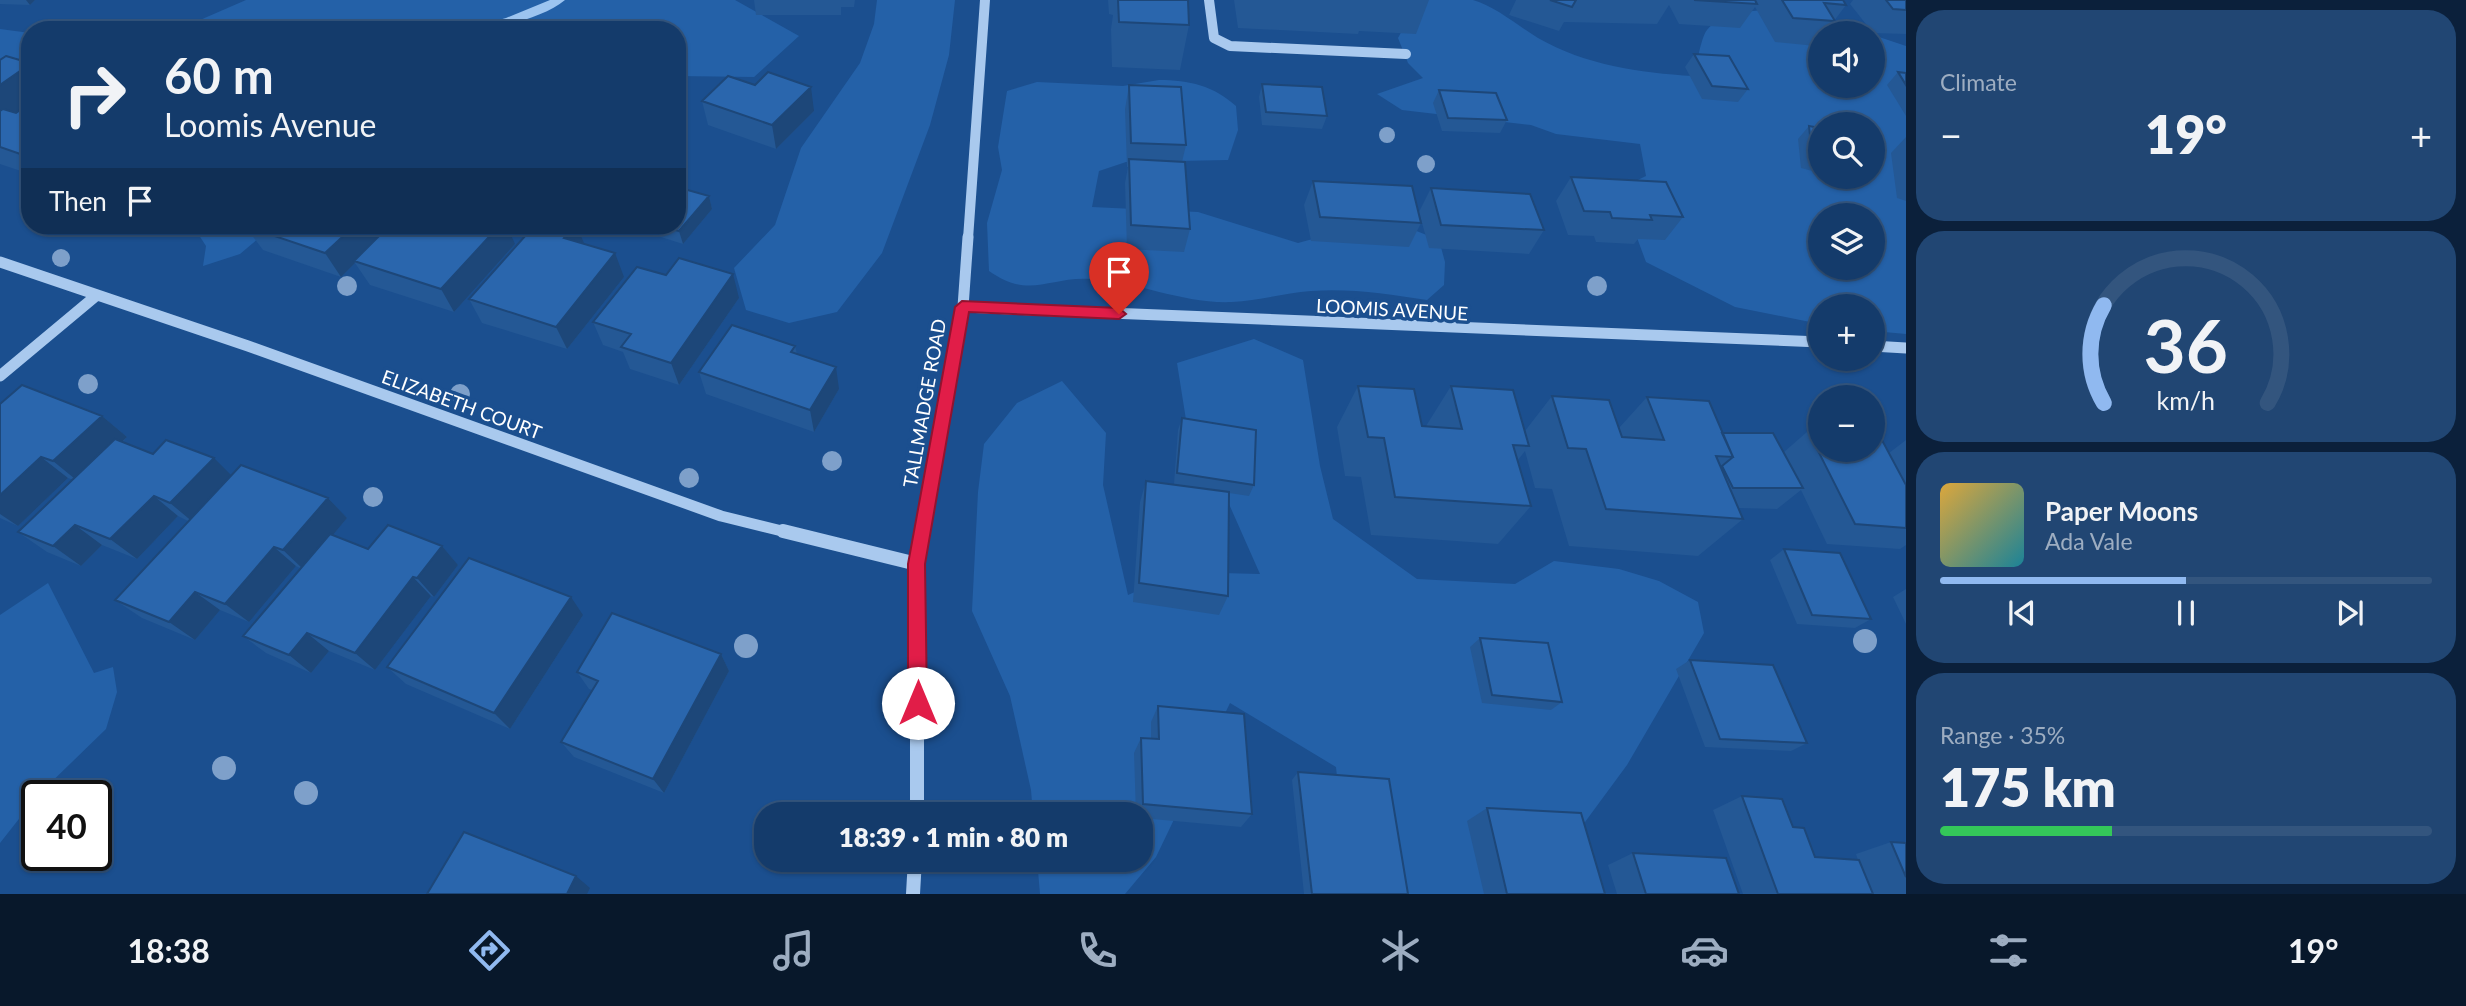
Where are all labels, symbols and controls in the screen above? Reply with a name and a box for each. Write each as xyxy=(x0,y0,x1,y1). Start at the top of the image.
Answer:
map controls xyxy=(1808,21,1885,462)
button: sound xyxy=(1808,21,1885,98)
text: 60 m xyxy=(164,46,274,104)
icon: right xyxy=(49,49,140,140)
text: Climate xyxy=(1940,68,2017,96)
text: 19° xyxy=(2145,103,2227,165)
text: Loomis Avenue xyxy=(164,105,376,144)
button: search xyxy=(1808,112,1885,189)
text: − xyxy=(1940,112,1962,158)
text: + xyxy=(2410,112,2432,158)
icon: arrive xyxy=(121,182,159,220)
text: Then xyxy=(49,185,107,217)
button: layers xyxy=(1808,203,1885,280)
pin xyxy=(1089,242,1149,314)
icon: arrive xyxy=(1100,253,1138,291)
street label: LOOMIS AVENUE xyxy=(1315,294,1469,324)
button: + xyxy=(1808,294,1885,371)
text: 36 xyxy=(2144,301,2228,389)
street label: TALLMADGE ROAD xyxy=(898,317,950,489)
street label: ELIZABETH COURT xyxy=(379,364,545,444)
text: km/h xyxy=(2157,384,2215,414)
button: − xyxy=(1808,385,1885,462)
text: Paper Moons xyxy=(2045,495,2198,527)
text: Ada Vale xyxy=(2045,527,2133,555)
icon: previous xyxy=(2003,594,2041,632)
icon: pause xyxy=(2167,594,2205,632)
icon: next xyxy=(2331,594,2369,632)
position arrow xyxy=(881,666,955,740)
text: Range · 35% xyxy=(1940,721,2065,749)
text: 175 km xyxy=(1940,756,2116,818)
speed limit sign: 40 xyxy=(21,780,112,871)
text: 18:39 · 1 min · 80 m xyxy=(839,821,1068,853)
icon: directions xyxy=(465,926,514,975)
icon: music xyxy=(769,926,818,975)
icon: phone xyxy=(1073,926,1122,975)
icon: climate xyxy=(1376,926,1425,975)
icon: car xyxy=(1680,926,1729,975)
icon: filters xyxy=(1984,926,2033,975)
text: 18:38 xyxy=(127,931,210,970)
text: 19° xyxy=(2288,931,2338,970)

